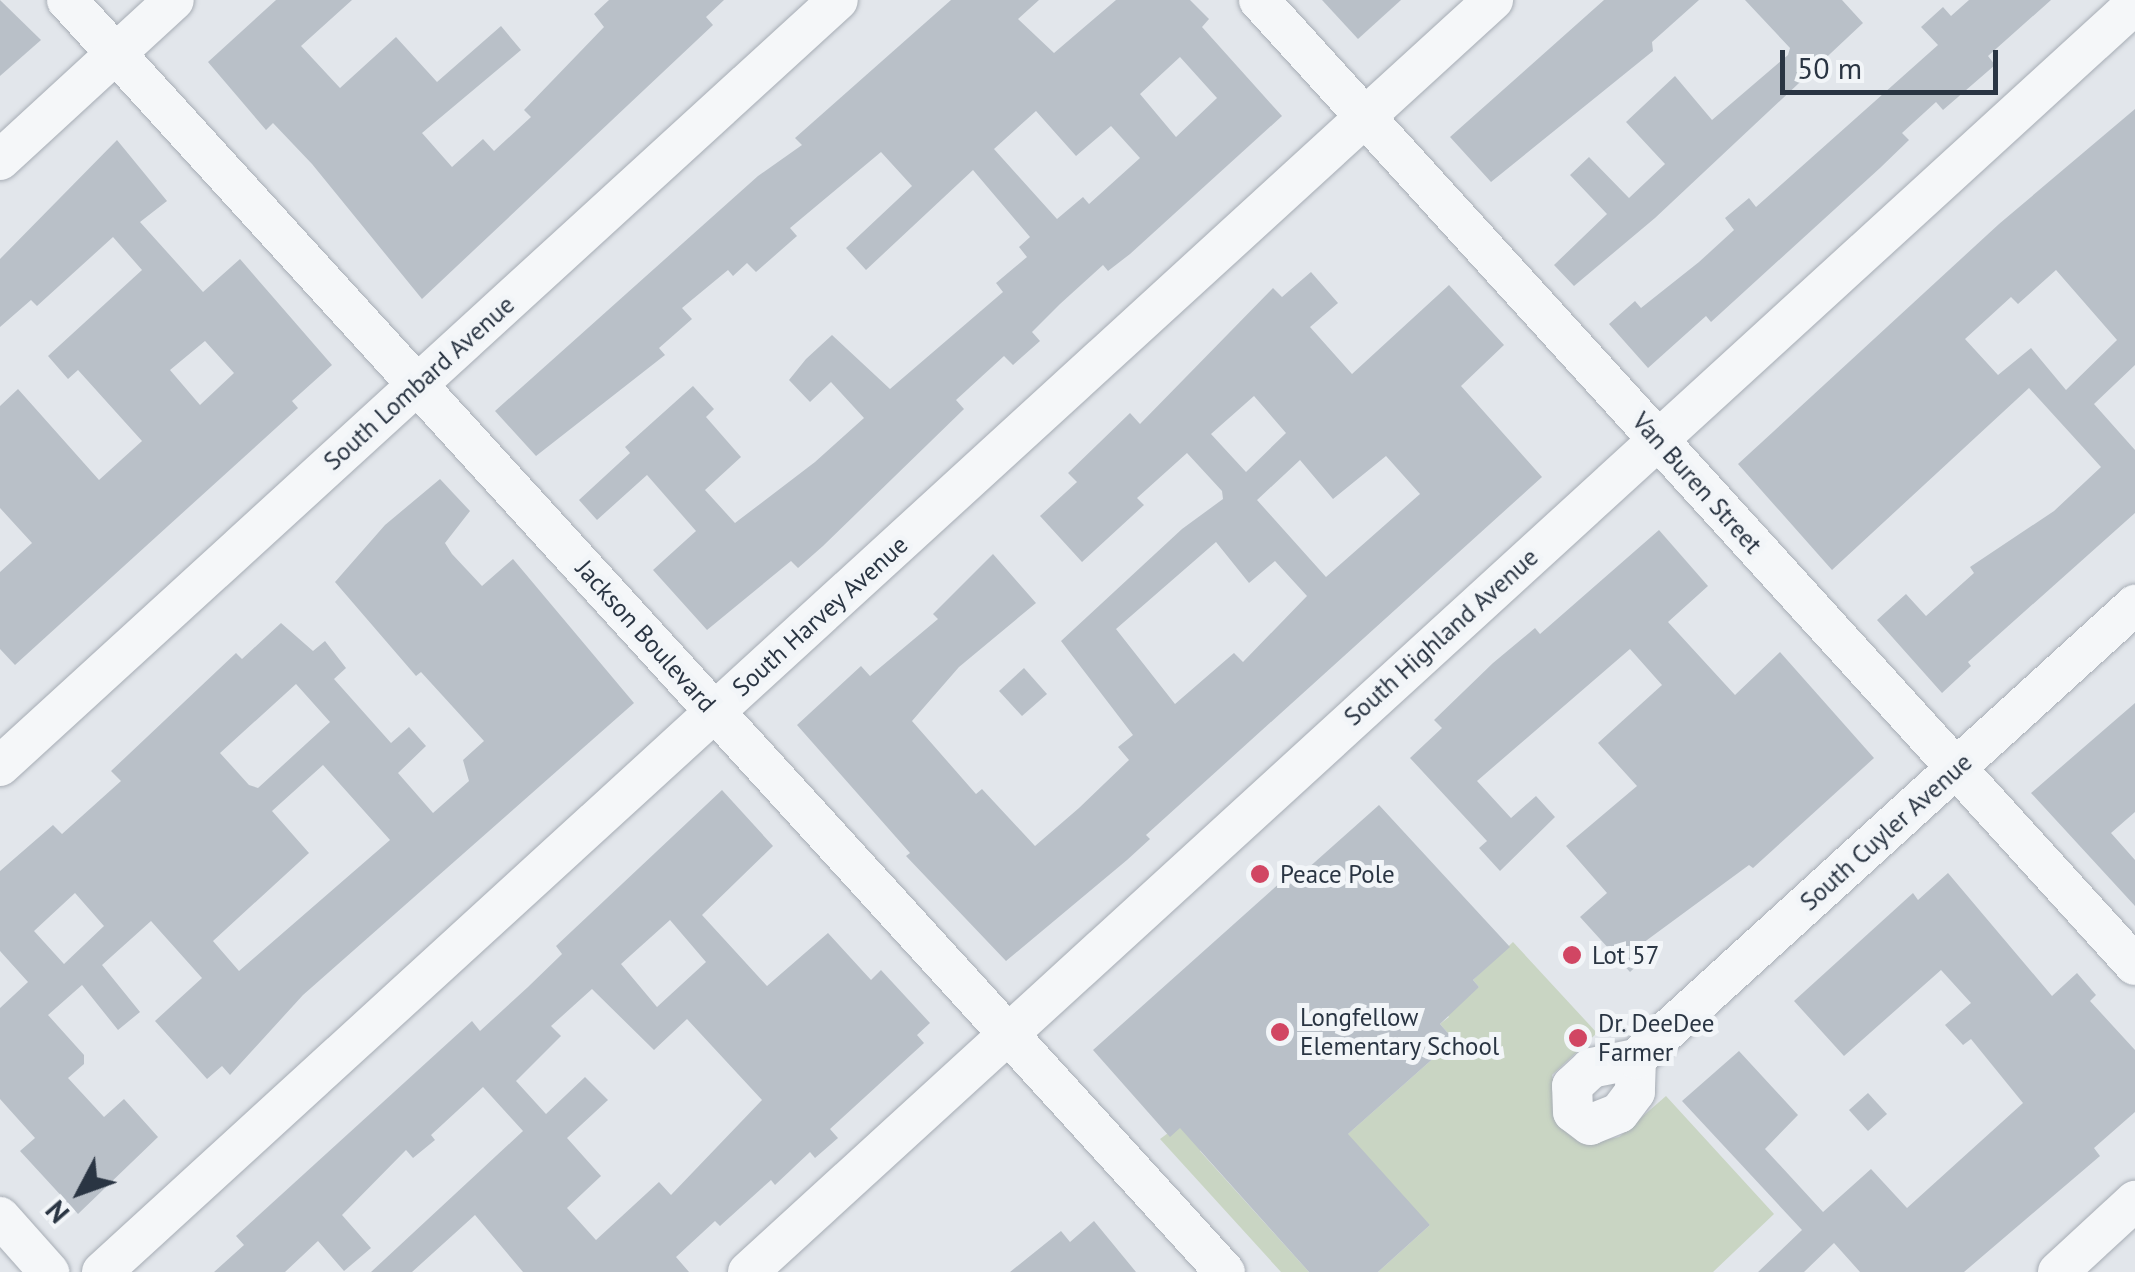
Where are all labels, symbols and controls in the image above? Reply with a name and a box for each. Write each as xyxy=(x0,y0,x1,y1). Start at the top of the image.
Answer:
scale bar xyxy=(1785,30,2002,92)
text: 50 m xyxy=(1797,48,1862,87)
street label: South Lombard Avenue xyxy=(317,289,521,477)
street label: Van Buren Street xyxy=(1626,406,1768,560)
street label: South Harvey Avenue xyxy=(726,529,914,703)
street label: South Highland Avenue xyxy=(1338,542,1544,732)
street label: Jackson Boulevard xyxy=(570,554,722,718)
street label: South Cuyler Avenue xyxy=(1794,747,1978,917)
place label: Peace Pole xyxy=(1280,859,1395,889)
marker: Peace Pole xyxy=(1249,863,1271,885)
place label: Lot 57 xyxy=(1592,940,1659,970)
marker: Lot 57 xyxy=(1561,944,1583,966)
place label: Longfellow Elementary School xyxy=(1300,1003,1500,1062)
place label: Dr. DeeDee Farmer xyxy=(1598,1009,1716,1068)
marker: Longfellow Elementary School xyxy=(1269,1021,1291,1043)
marker: Dr. DeeDee Farmer xyxy=(1567,1027,1589,1049)
north arrow xyxy=(30,1142,130,1242)
text: N xyxy=(37,1193,77,1231)

